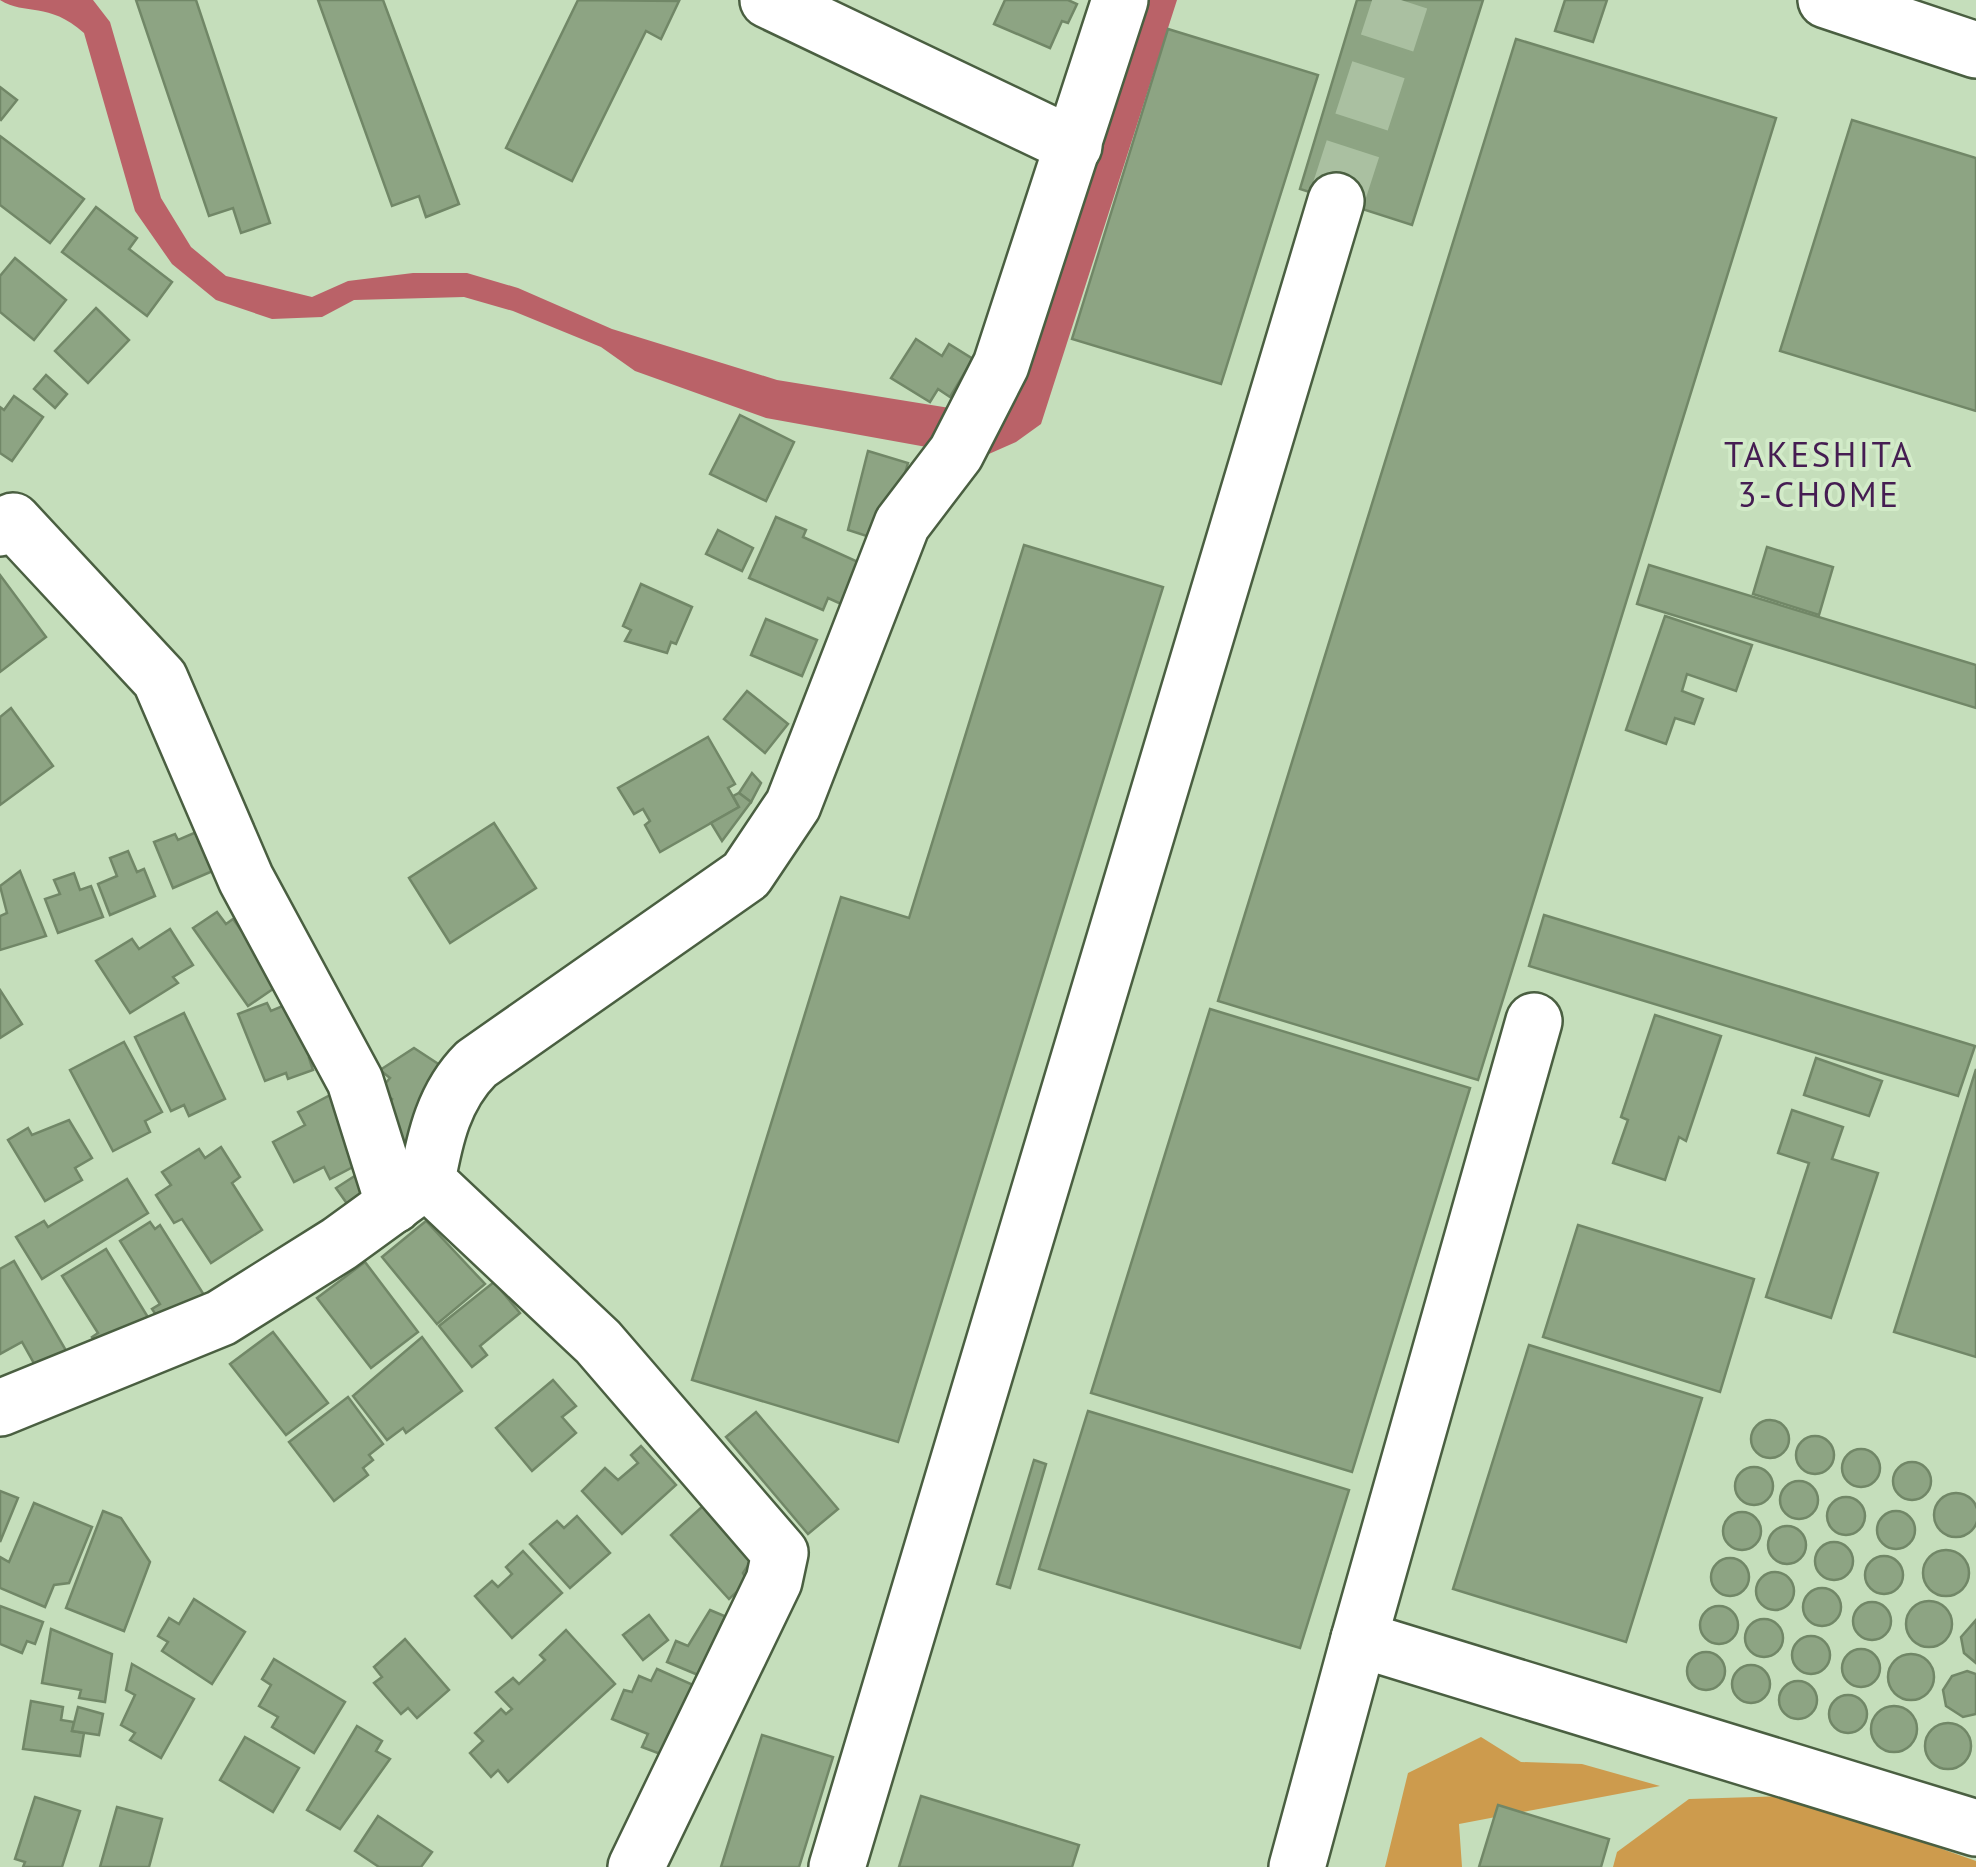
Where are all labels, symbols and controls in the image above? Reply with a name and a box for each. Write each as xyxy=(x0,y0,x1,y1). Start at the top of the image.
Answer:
district label: TAKESHITA 3-CHOME xyxy=(1724,431,1914,517)

